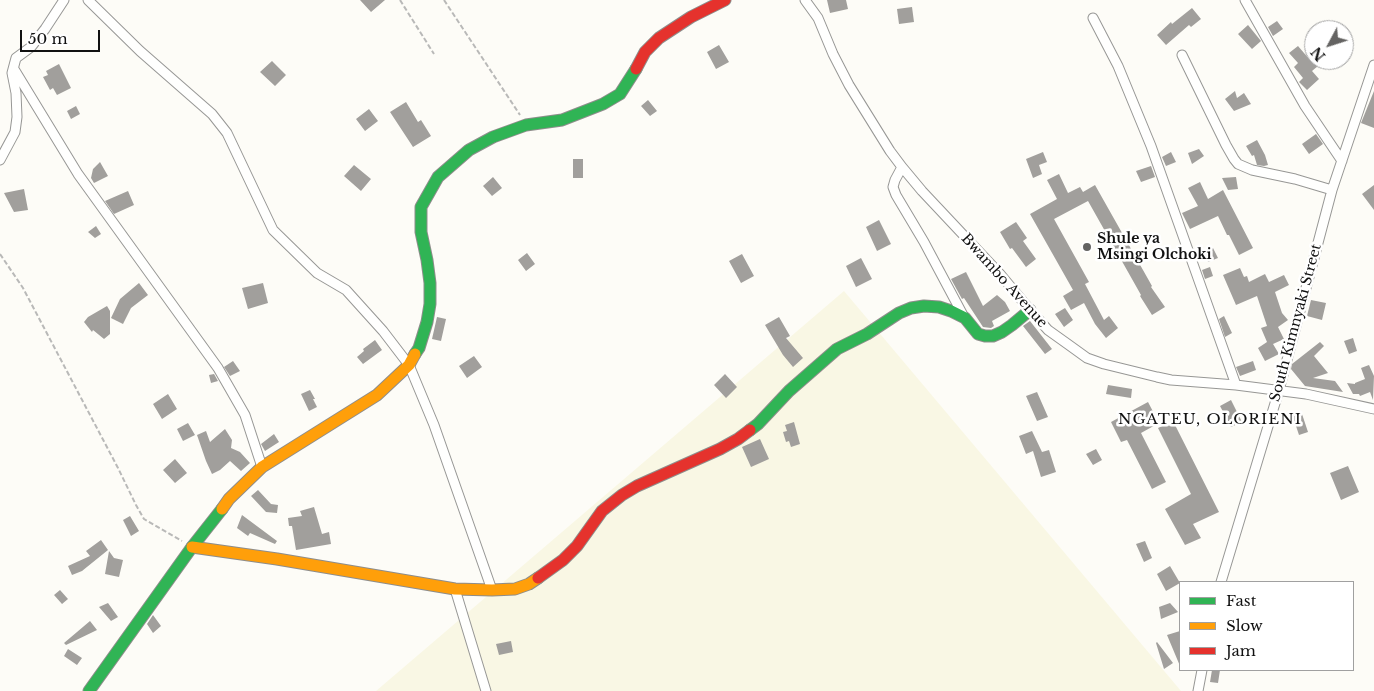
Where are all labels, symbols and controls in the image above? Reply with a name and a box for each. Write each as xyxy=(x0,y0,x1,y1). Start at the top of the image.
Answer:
scale bar xyxy=(22,20,102,52)
north arrow xyxy=(1304,20,1354,70)
text: 50 m xyxy=(28,29,68,48)
text: N xyxy=(1307,43,1329,65)
street label: Bwambo Avenue xyxy=(957,231,1051,331)
place label: Shule ya Msingi Olchoki xyxy=(1097,231,1212,264)
marker: Shule ya Msingi Olchoki xyxy=(1081,241,1093,253)
street label: South Kimnyaki Street xyxy=(1267,242,1325,404)
district label: NGATEU, OLORIENI xyxy=(1116,411,1304,429)
legend xyxy=(1179,581,1354,671)
text: Fast xyxy=(1226,591,1256,610)
text: Slow xyxy=(1226,616,1263,635)
text: Jam xyxy=(1226,641,1256,660)

